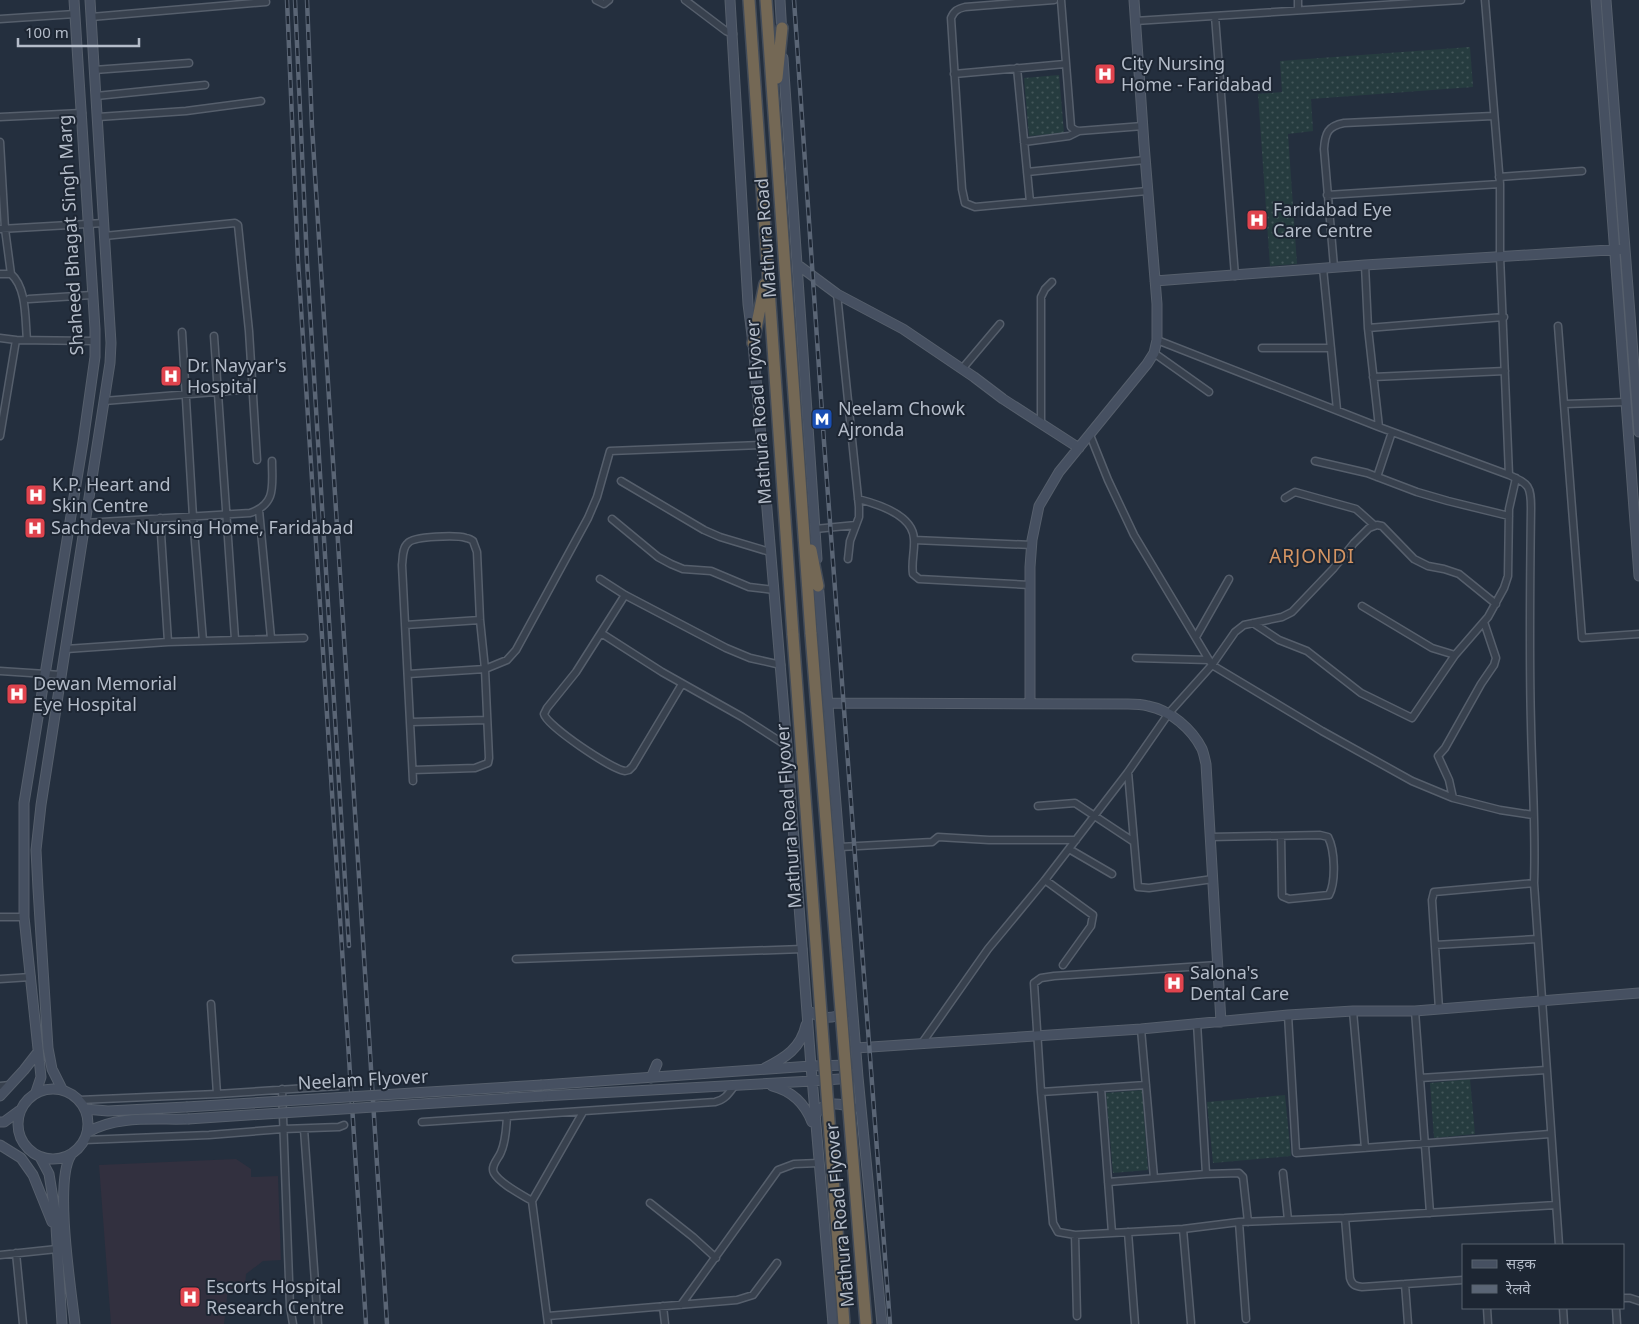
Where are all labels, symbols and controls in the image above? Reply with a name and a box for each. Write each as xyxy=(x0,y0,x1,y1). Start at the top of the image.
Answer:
scale bar xyxy=(18,15,139,47)
text: 100 m xyxy=(25,22,69,42)
place label: City Nursing Home - Faridabad xyxy=(1121,51,1272,96)
hospital icon: City Nursing Home - Faridabad xyxy=(1093,62,1117,86)
street label: Shaheed Bhagat Singh Marg xyxy=(52,114,88,356)
street label: Mathura Road xyxy=(749,177,781,299)
place label: Faridabad Eye Care Centre xyxy=(1273,197,1392,242)
hospital icon: Faridabad Eye Care Centre xyxy=(1245,208,1269,232)
street label: Mathura Road Flyover xyxy=(740,318,776,505)
place label: Dr. Nayyar's Hospital xyxy=(187,353,287,398)
hospital icon: Dr. Nayyar's Hospital xyxy=(159,364,183,388)
place label: Neelam Chowk Ajronda xyxy=(838,396,965,441)
metro station icon: Neelam Chowk Ajronda xyxy=(810,407,834,431)
place label: K.P. Heart and Skin Centre xyxy=(52,472,171,517)
hospital icon: K.P. Heart and Skin Centre xyxy=(24,483,48,507)
place label: Sachdeva Nursing Home, Faridabad xyxy=(51,515,354,539)
hospital icon: Sachdeva Nursing Home, Faridabad xyxy=(23,516,47,540)
district label: ARJONDI xyxy=(1269,543,1355,569)
place label: Dewan Memorial Eye Hospital xyxy=(33,671,177,716)
hospital icon: Dewan Memorial Eye Hospital xyxy=(5,682,29,706)
street label: Mathura Road Flyover xyxy=(770,722,806,909)
place label: Salona's Dental Care xyxy=(1190,960,1289,1005)
hospital icon: Salona's Dental Care xyxy=(1162,971,1186,995)
street label: Neelam Flyover xyxy=(297,1064,429,1094)
street label: Mathura Road Flyover xyxy=(819,1121,859,1308)
legend xyxy=(1462,1244,1624,1309)
text: सड़क xyxy=(1506,1253,1536,1273)
place label: Escorts Hospital Research Centre xyxy=(206,1274,344,1319)
text: रेलवे xyxy=(1505,1278,1531,1298)
hospital icon: Escorts Hospital Research Centre xyxy=(178,1285,202,1309)

